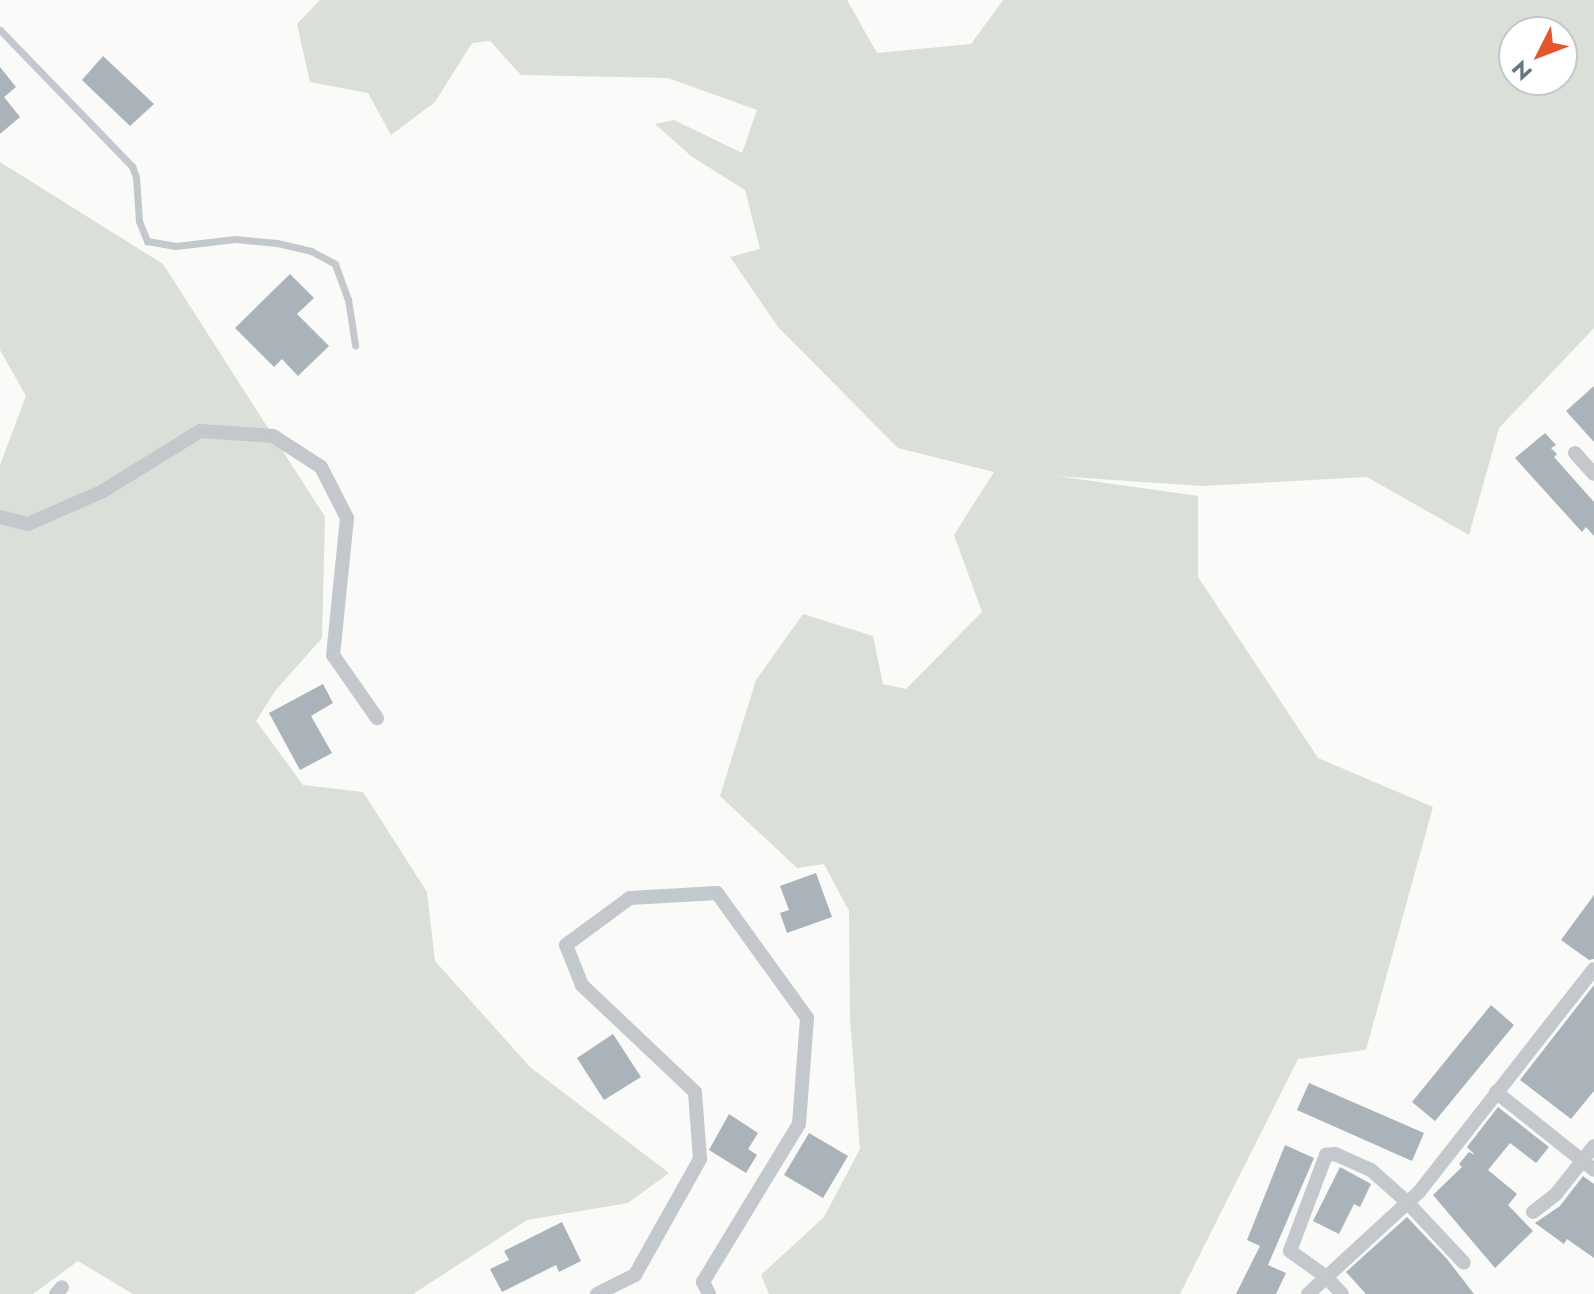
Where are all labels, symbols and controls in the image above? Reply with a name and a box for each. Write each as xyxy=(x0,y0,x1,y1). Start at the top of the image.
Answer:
north arrow xyxy=(1498,16,1578,96)
text: N xyxy=(1504,54,1539,88)

